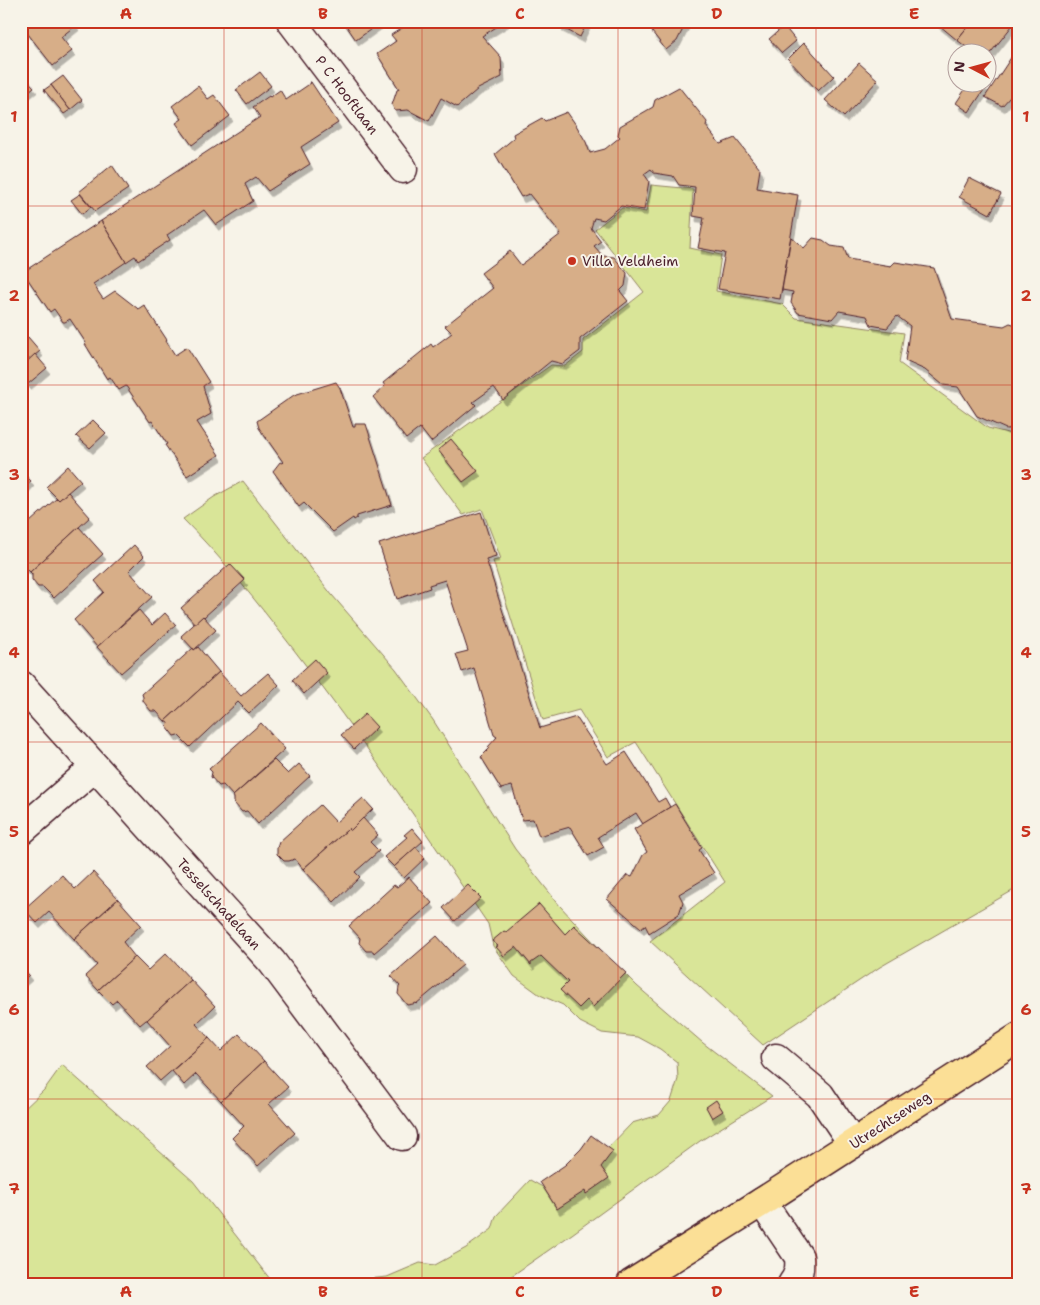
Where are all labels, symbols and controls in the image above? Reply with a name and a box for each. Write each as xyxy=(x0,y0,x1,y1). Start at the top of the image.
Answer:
text: A xyxy=(120,3,132,24)
text: B xyxy=(318,3,328,24)
text: C xyxy=(515,3,525,24)
text: D xyxy=(711,3,723,24)
text: E xyxy=(909,3,919,24)
north arrow xyxy=(948,42,998,92)
street label: P C Hooftlaan xyxy=(311,52,383,138)
text: N xyxy=(950,60,969,73)
text: 1 xyxy=(10,106,18,127)
text: 1 xyxy=(1022,106,1030,127)
place label: Villa Veldheim xyxy=(582,252,678,270)
marker: Villa Veldheim xyxy=(566,255,578,267)
text: 2 xyxy=(8,285,20,306)
text: 2 xyxy=(1020,285,1032,306)
text: 3 xyxy=(8,464,20,485)
text: 3 xyxy=(1020,464,1032,485)
text: 4 xyxy=(8,642,20,663)
text: 4 xyxy=(1020,642,1032,663)
text: 5 xyxy=(9,821,19,842)
text: 5 xyxy=(1021,821,1031,842)
street label: Tesselschadelaan xyxy=(173,854,265,954)
text: 6 xyxy=(8,999,20,1020)
text: 6 xyxy=(1020,999,1032,1020)
street label: Utrechtseweg xyxy=(846,1087,934,1153)
text: 7 xyxy=(8,1178,20,1199)
text: 7 xyxy=(1020,1178,1032,1199)
text: A xyxy=(120,1281,132,1302)
text: B xyxy=(318,1281,328,1302)
text: C xyxy=(515,1281,525,1302)
text: D xyxy=(711,1281,723,1302)
text: E xyxy=(909,1281,919,1302)

